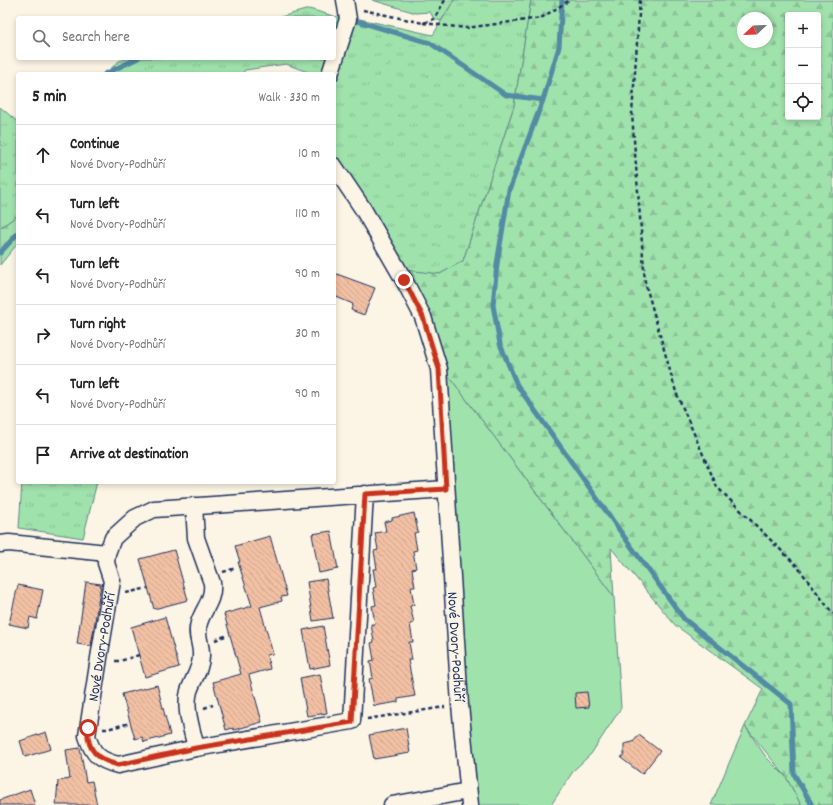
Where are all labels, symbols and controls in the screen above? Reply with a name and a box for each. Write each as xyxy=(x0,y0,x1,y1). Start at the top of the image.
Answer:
north arrow xyxy=(737,12,773,48)
map controls xyxy=(785,12,821,120)
button: + xyxy=(785,12,821,48)
search box xyxy=(16,16,336,60)
icon: search xyxy=(30,27,52,49)
text: Search here xyxy=(62,27,130,49)
button: − xyxy=(785,48,821,84)
button: locate xyxy=(785,84,821,120)
text: 5 min xyxy=(32,86,66,110)
text: Walk · 330 m xyxy=(259,89,320,108)
text: Continue xyxy=(70,134,119,156)
icon: ahead xyxy=(32,144,54,166)
text: 10 m xyxy=(298,145,320,164)
text: Nové Dvory-Podhůří xyxy=(70,156,165,175)
text: Turn left xyxy=(70,194,119,216)
icon: left xyxy=(32,204,54,226)
text: 110 m xyxy=(295,205,320,224)
text: Nové Dvory-Podhůří xyxy=(70,216,165,235)
text: Turn left xyxy=(70,254,119,276)
icon: left xyxy=(32,264,54,286)
text: 90 m xyxy=(295,265,320,284)
route end xyxy=(395,271,413,289)
text: Nové Dvory-Podhůří xyxy=(70,276,165,295)
text: Turn right xyxy=(70,314,126,336)
icon: right xyxy=(32,324,54,346)
text: 30 m xyxy=(295,325,320,344)
text: Nové Dvory-Podhůří xyxy=(70,336,165,355)
text: Turn left xyxy=(70,374,119,396)
icon: left xyxy=(32,384,54,406)
text: 90 m xyxy=(295,385,320,404)
text: Nové Dvory-Podhůří xyxy=(70,396,165,415)
icon: arrive xyxy=(32,444,54,466)
text: Arrive at destination xyxy=(70,444,188,466)
street label: Nové Dvory-Podhůří xyxy=(83,590,123,703)
street label: Nové Dvory-Podhůří xyxy=(440,591,469,704)
route start xyxy=(79,719,97,737)

